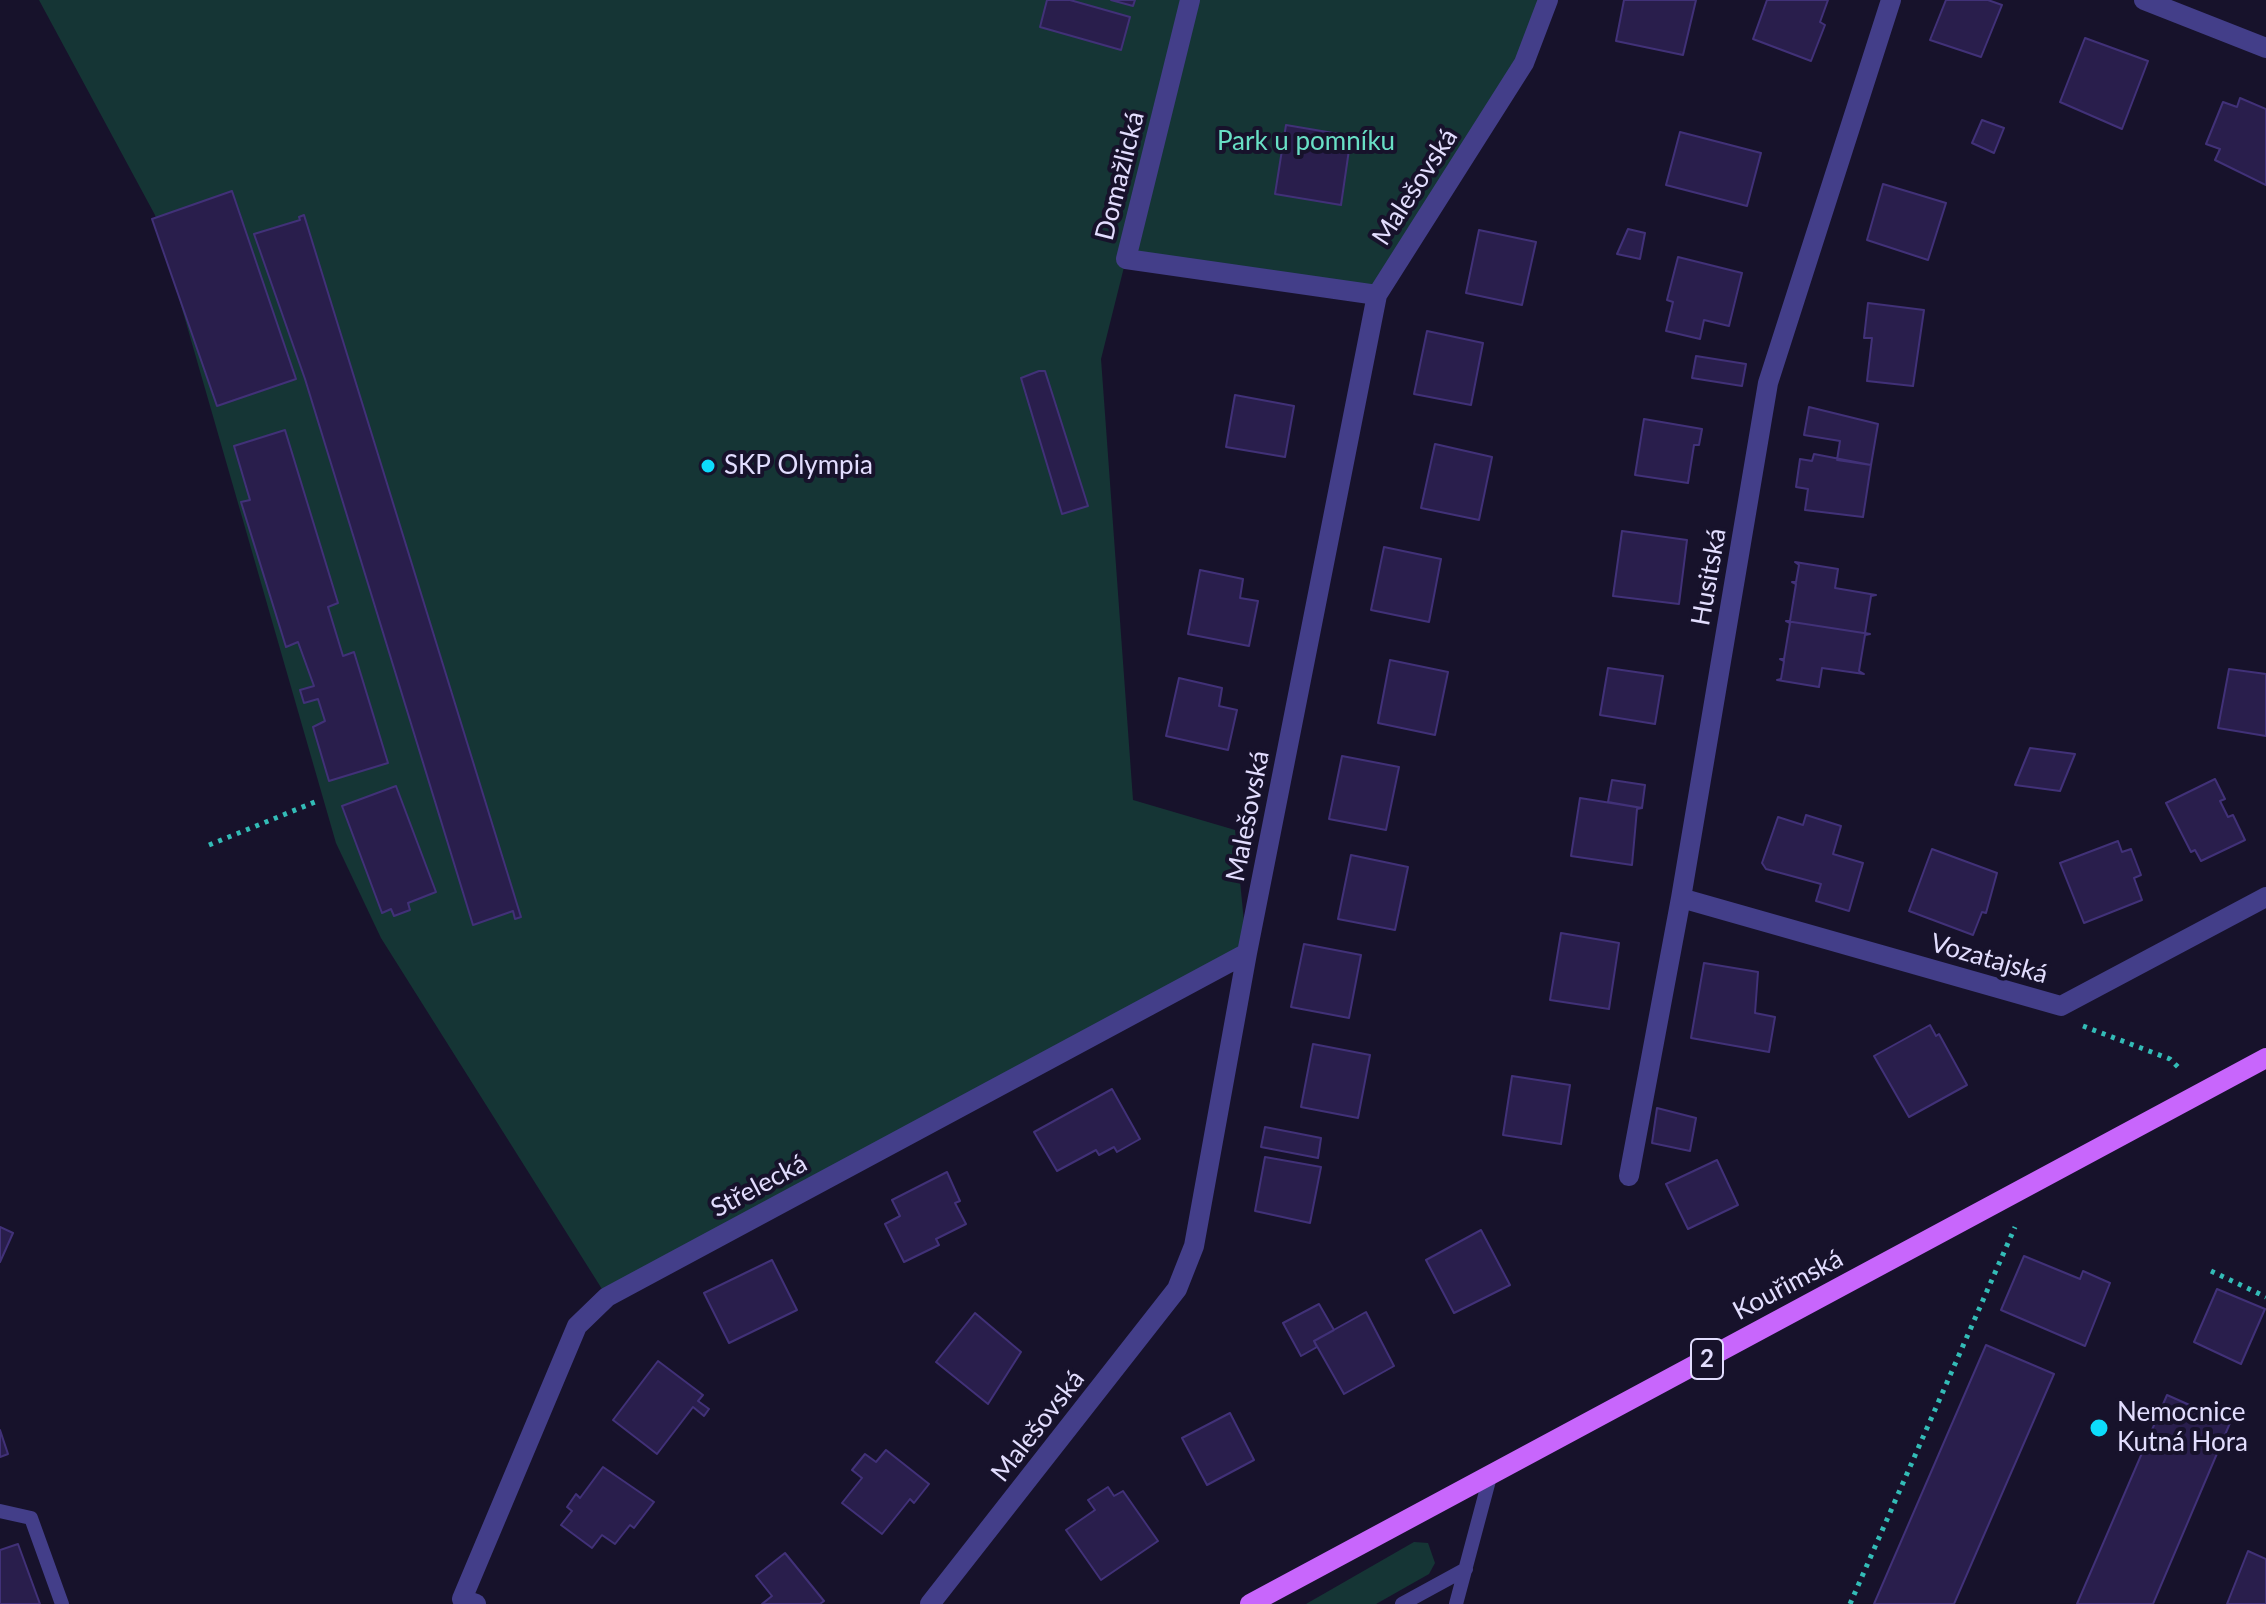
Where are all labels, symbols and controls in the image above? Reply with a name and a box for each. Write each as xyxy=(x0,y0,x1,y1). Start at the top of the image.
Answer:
street label: Domažlická xyxy=(1089,109,1151,243)
street label: Malešovská xyxy=(1366,123,1464,251)
park label: Park u pomníku xyxy=(1217,126,1395,158)
place label: SKP Olympia xyxy=(724,450,873,482)
marker: SKP Olympia xyxy=(699,457,717,475)
street label: Husitská xyxy=(1685,526,1733,628)
street label: Malešovská xyxy=(1220,748,1276,884)
street label: Vozatajská xyxy=(1927,927,2051,991)
street label: Střelecká xyxy=(706,1148,812,1224)
street label: Kouřimská xyxy=(1728,1243,1848,1327)
road number: 2 xyxy=(1691,1339,1723,1379)
street label: Malešovská xyxy=(985,1364,1091,1488)
place label: Nemocnice Kutná Hora xyxy=(2117,1397,2248,1458)
marker: Nemocnice Kutná Hora xyxy=(2088,1417,2110,1439)

